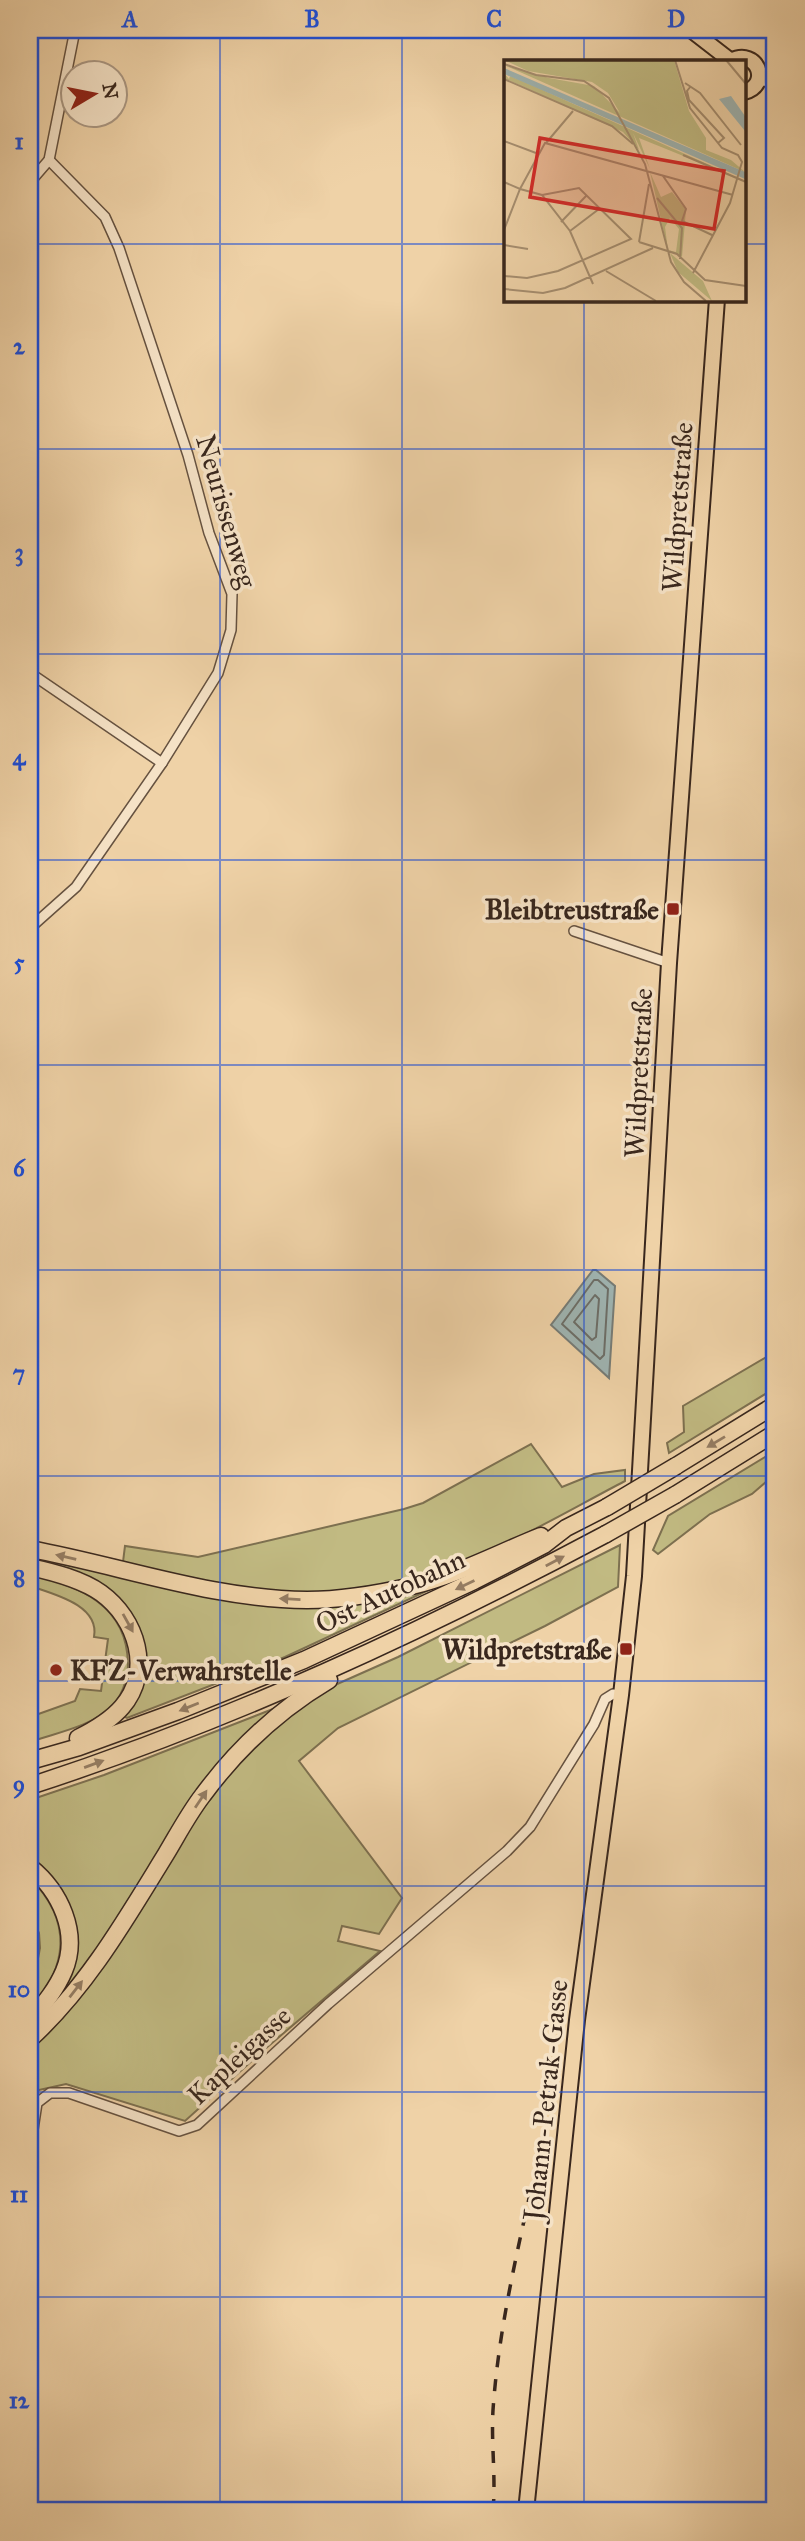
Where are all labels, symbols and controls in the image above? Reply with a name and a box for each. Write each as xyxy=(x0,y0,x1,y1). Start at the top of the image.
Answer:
text: A xyxy=(120,5,138,33)
text: B xyxy=(304,5,320,33)
text: C xyxy=(486,5,502,33)
text: D xyxy=(667,5,685,33)
north arrow xyxy=(60,60,130,130)
inset map xyxy=(504,60,746,301)
text: N xyxy=(98,81,123,101)
text: 1 xyxy=(14,127,24,155)
text: 2 xyxy=(13,332,25,360)
street label: Wildpretstraße xyxy=(654,421,701,593)
street label: Neurissenweg xyxy=(188,430,265,593)
text: 3 xyxy=(14,538,24,567)
text: 4 xyxy=(13,743,27,771)
place label: Bleibtreustraße xyxy=(485,892,659,927)
marker: Bleibtreustraße xyxy=(665,901,681,917)
text: 5 xyxy=(14,948,25,976)
street label: Wildpretstraße xyxy=(617,987,660,1159)
text: 6 xyxy=(13,1154,26,1182)
text: 7 xyxy=(13,1359,25,1387)
one-way arrow xyxy=(706,1436,725,1448)
street label: Ost Autobahn xyxy=(310,1542,471,1641)
one-way arrow xyxy=(55,1551,77,1562)
one-way arrow xyxy=(546,1555,566,1567)
text: 8 xyxy=(13,1564,25,1592)
one-way arrow xyxy=(455,1580,475,1591)
one-way arrow xyxy=(278,1593,300,1604)
one-way arrow xyxy=(122,1614,134,1633)
place label: Wildpretstraße xyxy=(442,1632,612,1667)
marker: Wildpretstraße xyxy=(618,1641,634,1657)
place label: KFZ-Verwahrstelle xyxy=(70,1653,292,1688)
marker: KFZ-Verwahrstelle xyxy=(48,1662,64,1678)
one-way arrow xyxy=(179,1701,200,1712)
one-way arrow xyxy=(84,1758,105,1769)
text: 9 xyxy=(13,1770,25,1799)
one-way arrow xyxy=(194,1790,208,1808)
text: 10 xyxy=(8,1975,30,2003)
street label: Johann-Petrak-Gasse xyxy=(515,1978,576,2225)
one-way arrow xyxy=(69,1980,84,1998)
street label: Kapleigasse xyxy=(180,1998,299,2112)
text: 11 xyxy=(10,2180,28,2208)
text: 12 xyxy=(9,2386,30,2414)

